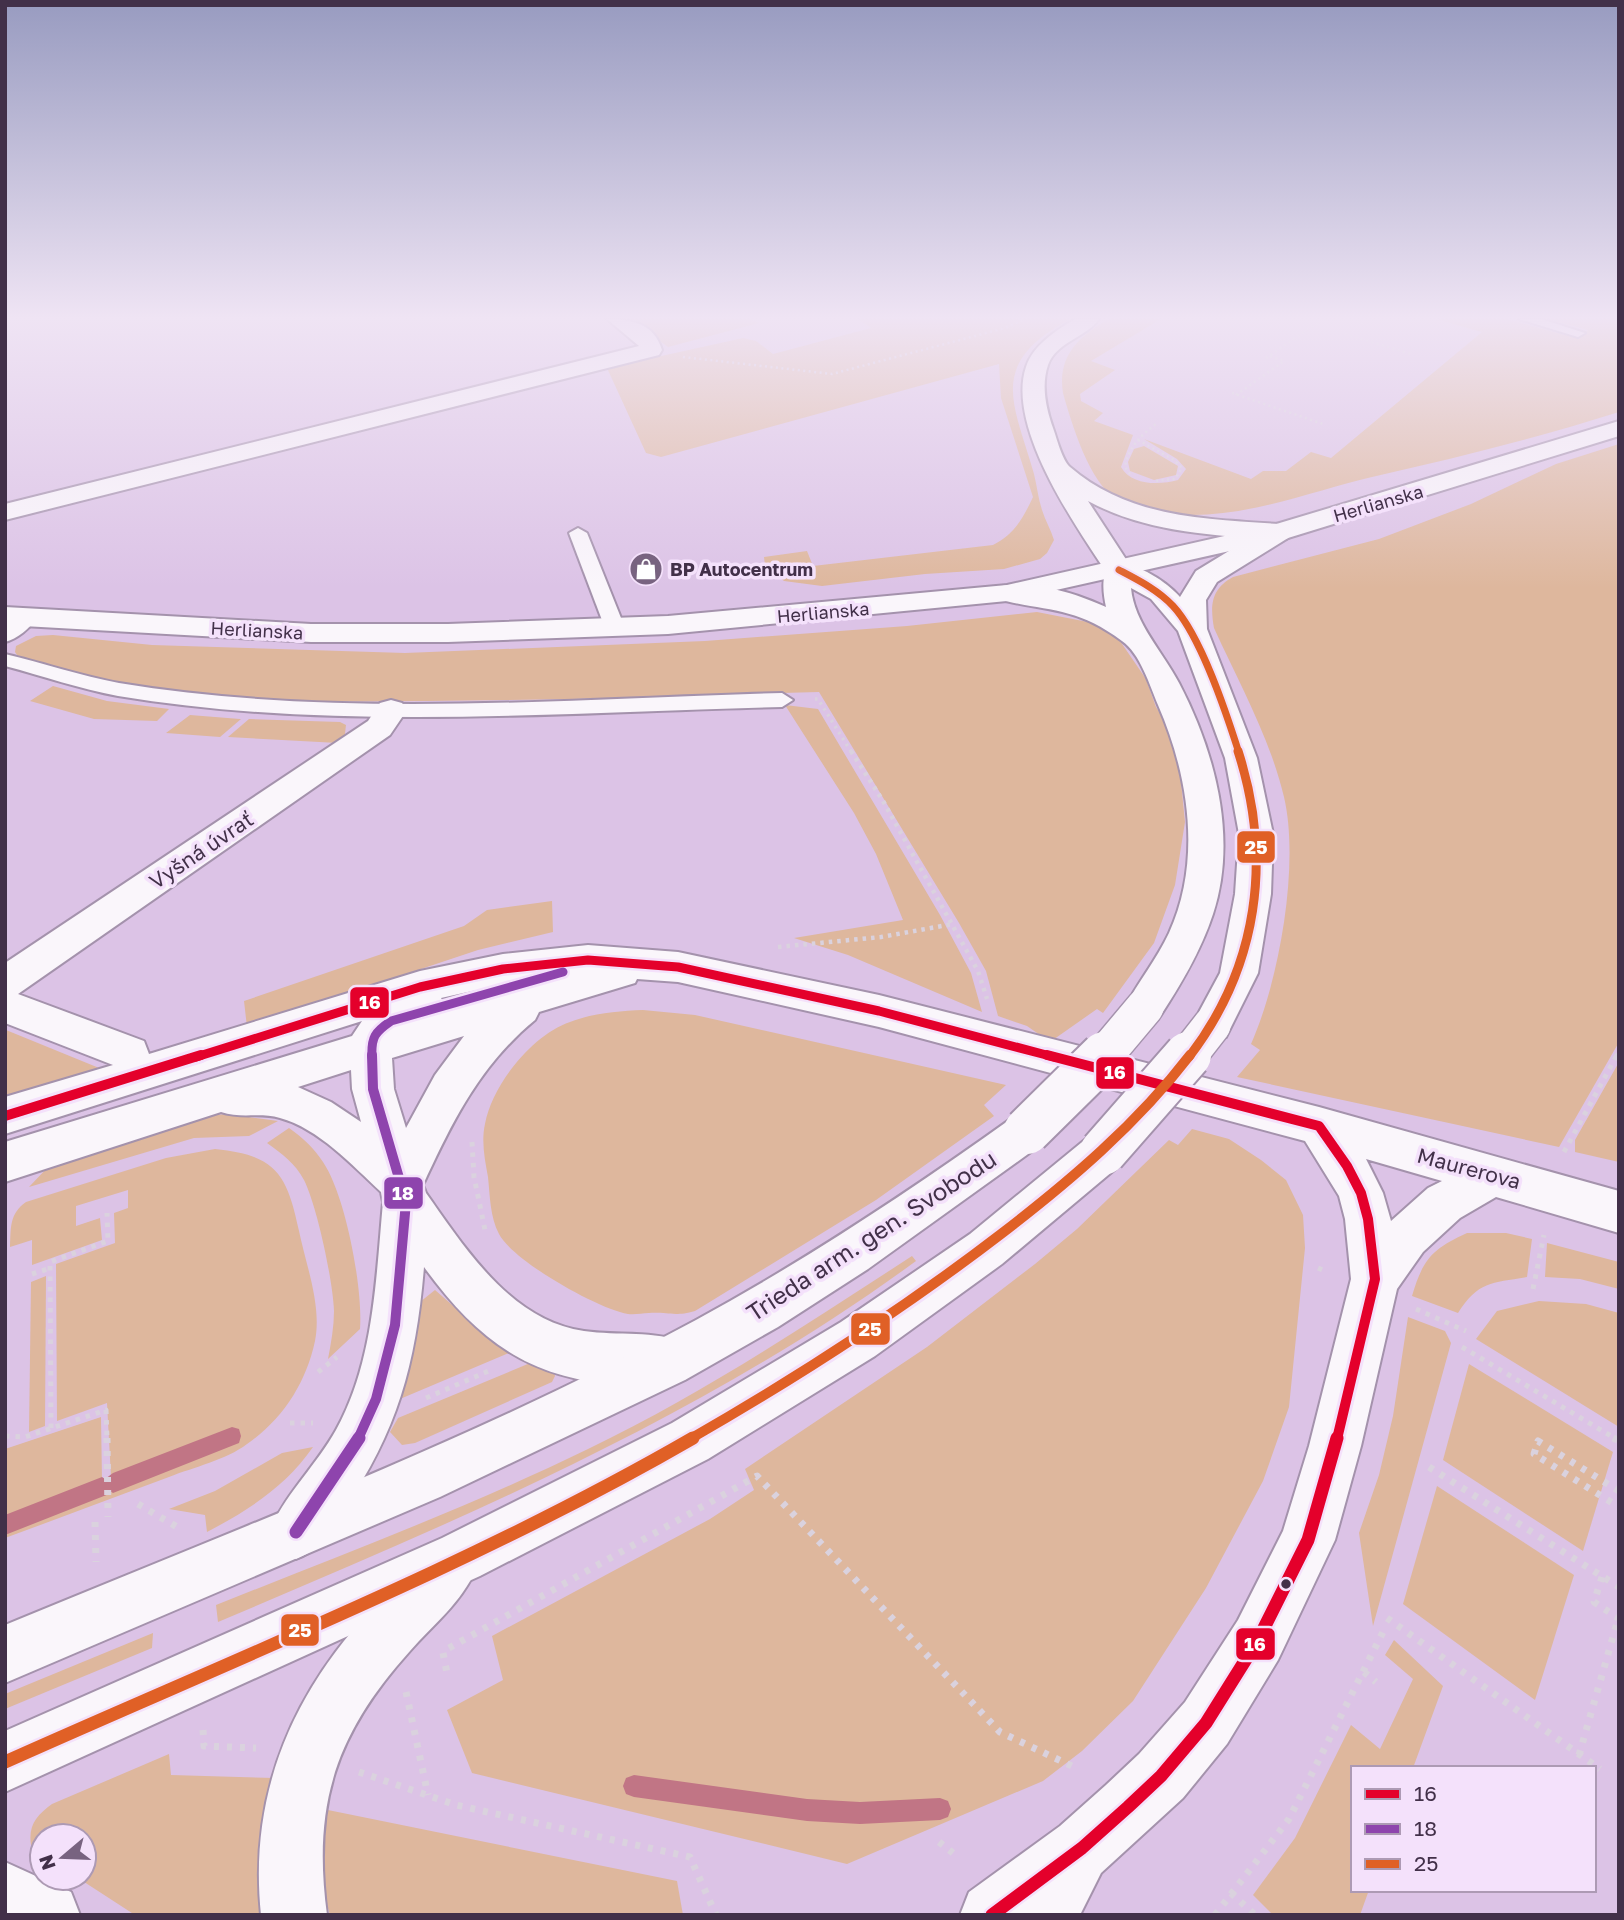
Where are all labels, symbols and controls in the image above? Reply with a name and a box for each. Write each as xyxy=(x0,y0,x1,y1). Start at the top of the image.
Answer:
street label: Herlianska xyxy=(1330,480,1426,526)
shop icon: BP Autocentrum xyxy=(627,550,665,588)
place label: BP Autocentrum xyxy=(670,558,813,580)
street label: Herlianska xyxy=(776,597,870,627)
street label: Herlianska xyxy=(210,617,304,643)
street label: Vyšná úvrať xyxy=(144,806,258,894)
line badge: 25 xyxy=(1236,830,1276,864)
text: 25 xyxy=(1244,835,1268,858)
line badge: 16 xyxy=(349,986,390,1019)
text: 16 xyxy=(359,990,381,1013)
line badge: 16 xyxy=(1095,1056,1135,1090)
text: 16 xyxy=(1104,1060,1126,1083)
street label: Maurerova xyxy=(1414,1142,1524,1194)
street label: Trieda arm. gen. Svobodu xyxy=(741,1143,1001,1327)
line badge: 18 xyxy=(383,1176,424,1210)
text: 18 xyxy=(392,1181,414,1204)
line badge: 25 xyxy=(850,1312,891,1346)
text: 25 xyxy=(858,1317,882,1340)
unlabelled marker xyxy=(1279,1577,1293,1591)
line badge: 25 xyxy=(280,1613,320,1647)
text: 25 xyxy=(288,1618,312,1641)
line badge: 16 xyxy=(1235,1627,1276,1661)
text: 16 xyxy=(1244,1632,1266,1655)
legend xyxy=(1351,1766,1596,1892)
text: 16 xyxy=(1414,1780,1437,1806)
text: 18 xyxy=(1414,1815,1437,1841)
north arrow xyxy=(28,1822,98,1892)
text: 25 xyxy=(1414,1850,1438,1876)
text: N xyxy=(33,1852,60,1873)

